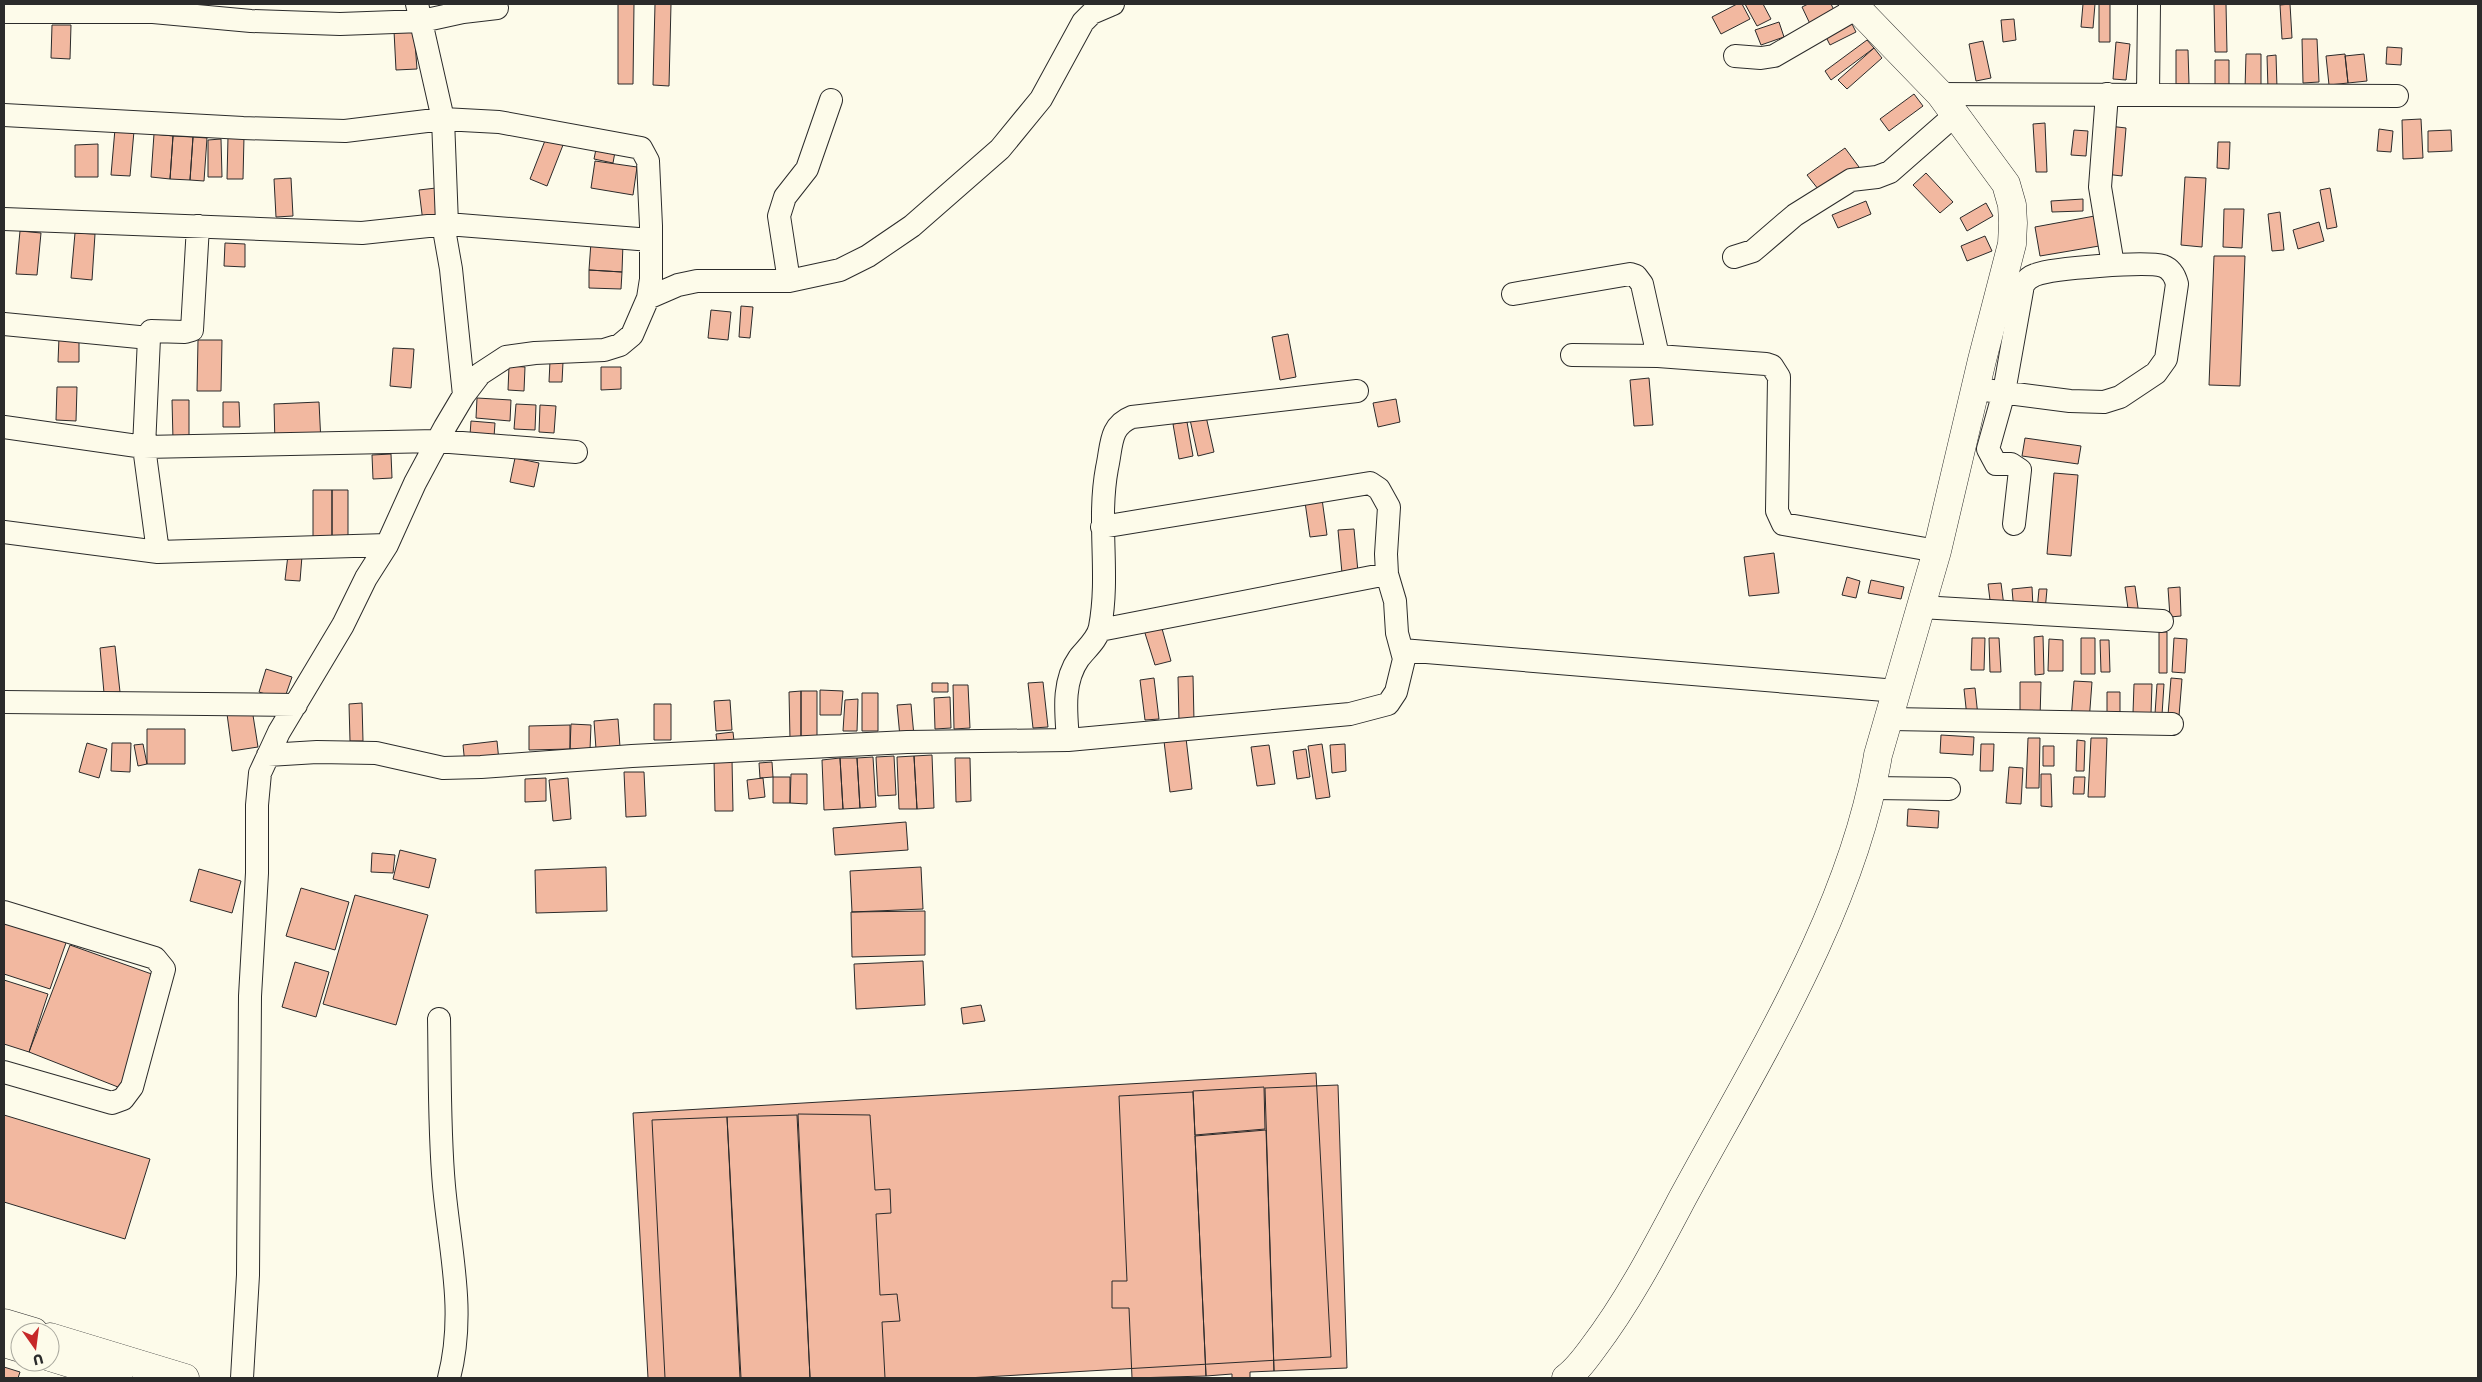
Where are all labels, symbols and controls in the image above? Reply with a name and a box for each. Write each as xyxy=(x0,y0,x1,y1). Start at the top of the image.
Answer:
north arrow xyxy=(10,1322,60,1372)
text: U xyxy=(31,1349,45,1371)

